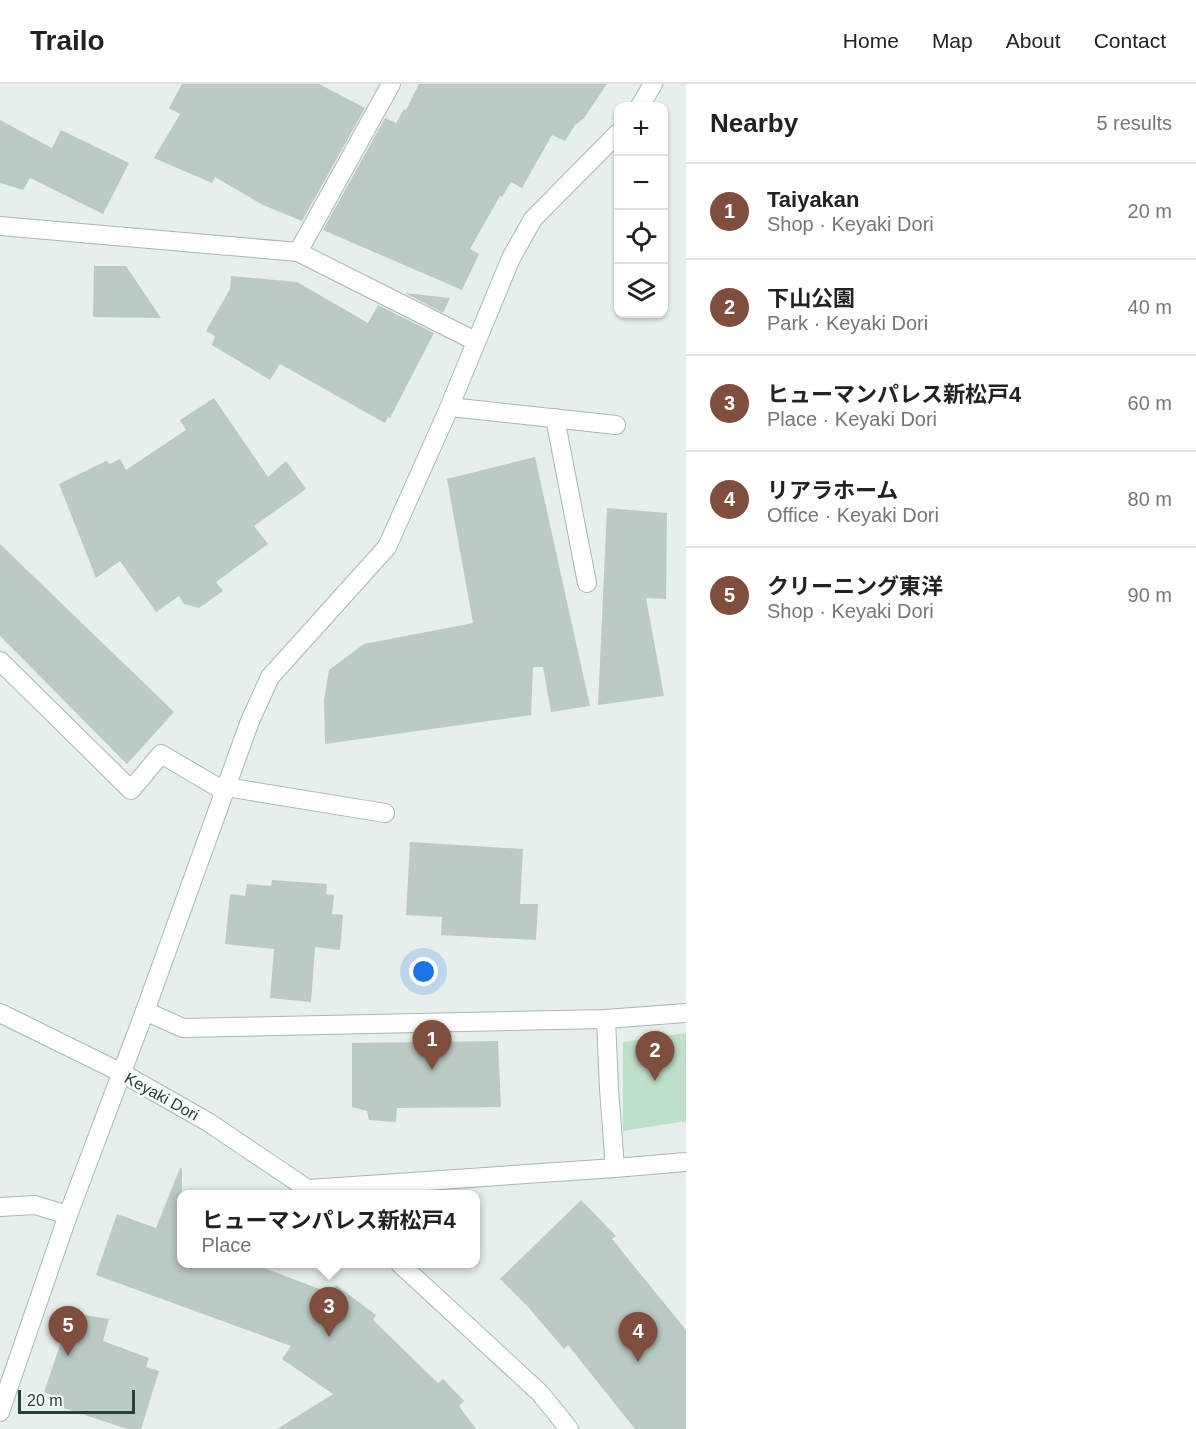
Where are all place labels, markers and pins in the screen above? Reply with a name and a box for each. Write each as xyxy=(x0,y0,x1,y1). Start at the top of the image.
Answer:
pin: 1 xyxy=(412,1020,452,1070)
pin: 2 xyxy=(636,1032,674,1081)
pin: 3 xyxy=(310,1288,348,1337)
pin: 5 xyxy=(48,1306,88,1356)
pin: 4 xyxy=(618,1312,658,1362)

